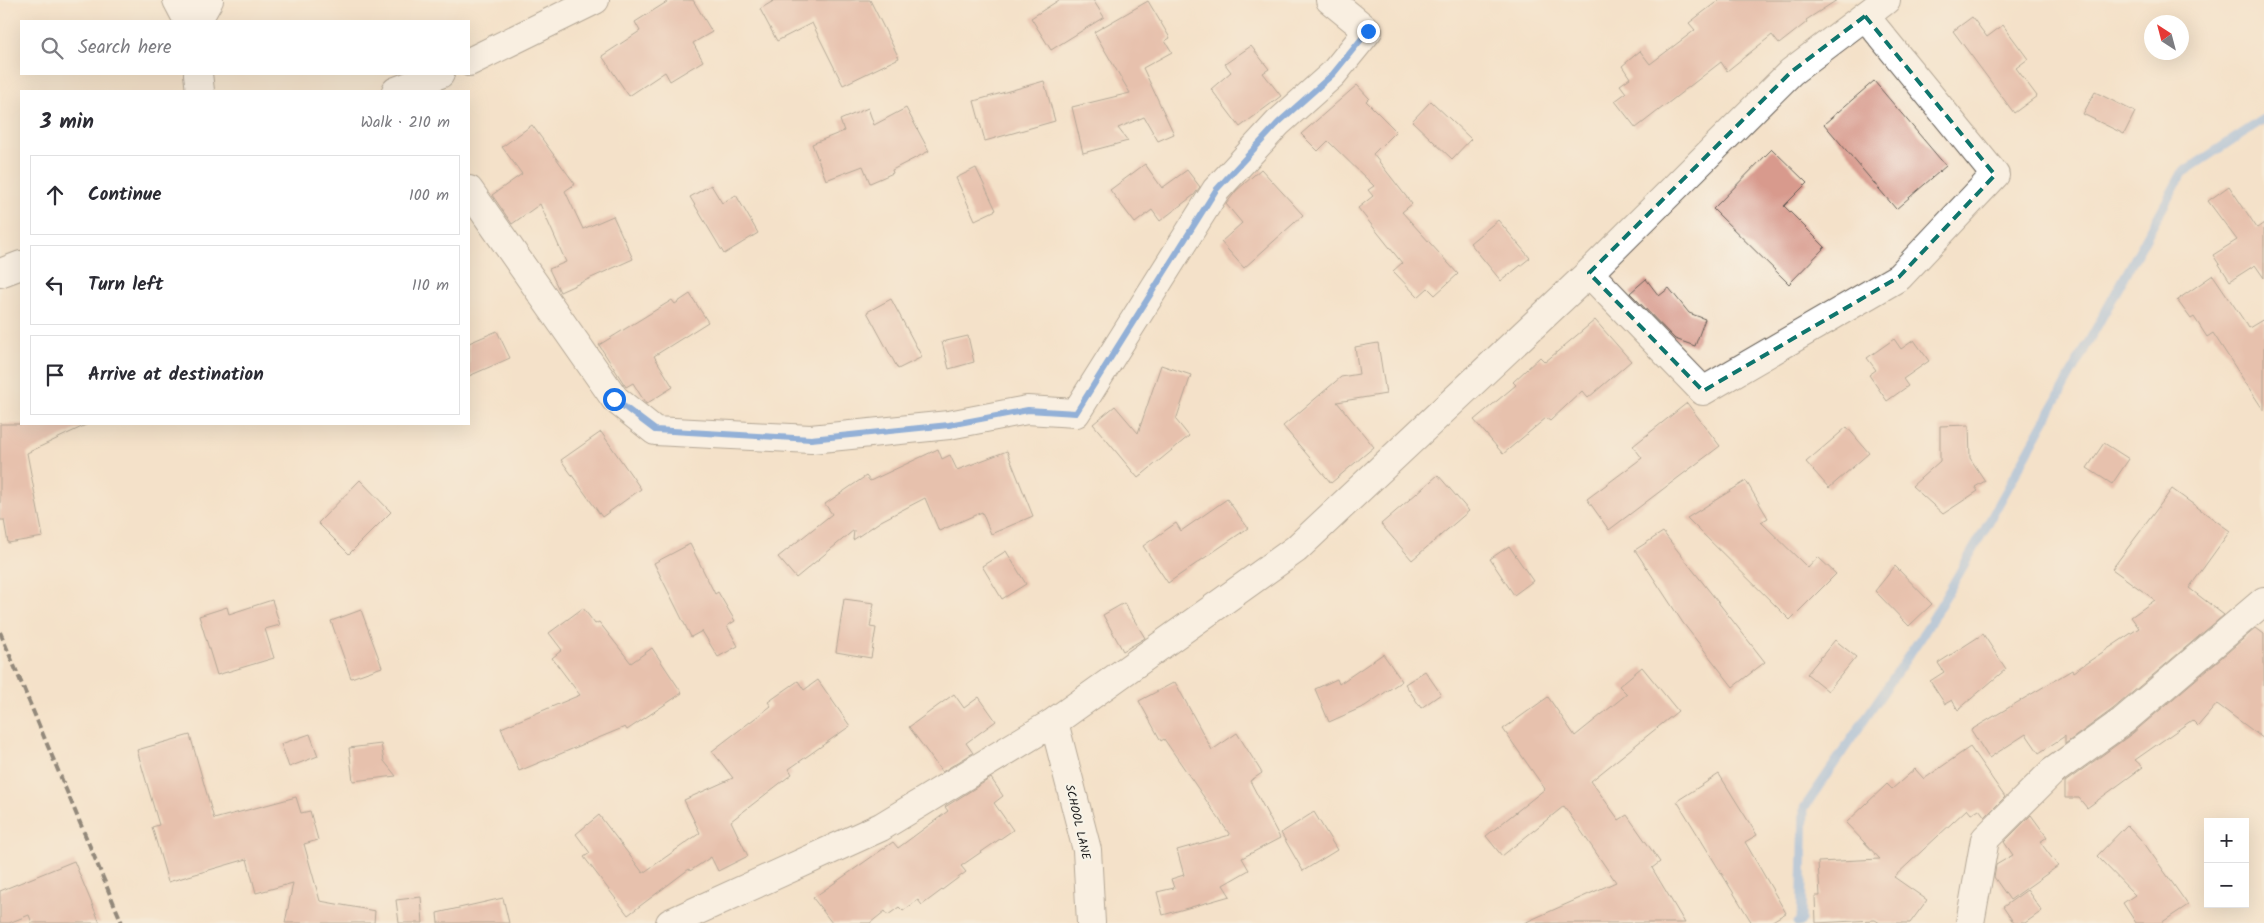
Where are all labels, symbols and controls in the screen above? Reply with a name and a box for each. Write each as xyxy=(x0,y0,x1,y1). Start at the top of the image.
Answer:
north arrow xyxy=(2144,15,2189,60)
search box xyxy=(20,20,470,75)
route end xyxy=(1357,20,1380,43)
text: Search here xyxy=(78,33,172,63)
icon: search xyxy=(38,34,66,62)
text: 3 min xyxy=(40,106,94,139)
text: Walk · 210 m xyxy=(360,110,450,135)
text: Continue xyxy=(88,180,161,210)
icon: ahead xyxy=(41,181,69,209)
text: 100 m xyxy=(409,183,449,208)
text: Turn left xyxy=(88,270,163,300)
icon: left xyxy=(41,271,69,299)
text: 110 m xyxy=(412,273,449,298)
text: Arrive at destination xyxy=(88,360,264,390)
icon: arrive xyxy=(41,361,69,389)
route start xyxy=(603,388,626,411)
street label: SCHOOL LANE xyxy=(1060,783,1096,863)
map controls xyxy=(2204,818,2249,908)
button: + xyxy=(2204,818,2249,863)
button: − xyxy=(2204,863,2249,908)

